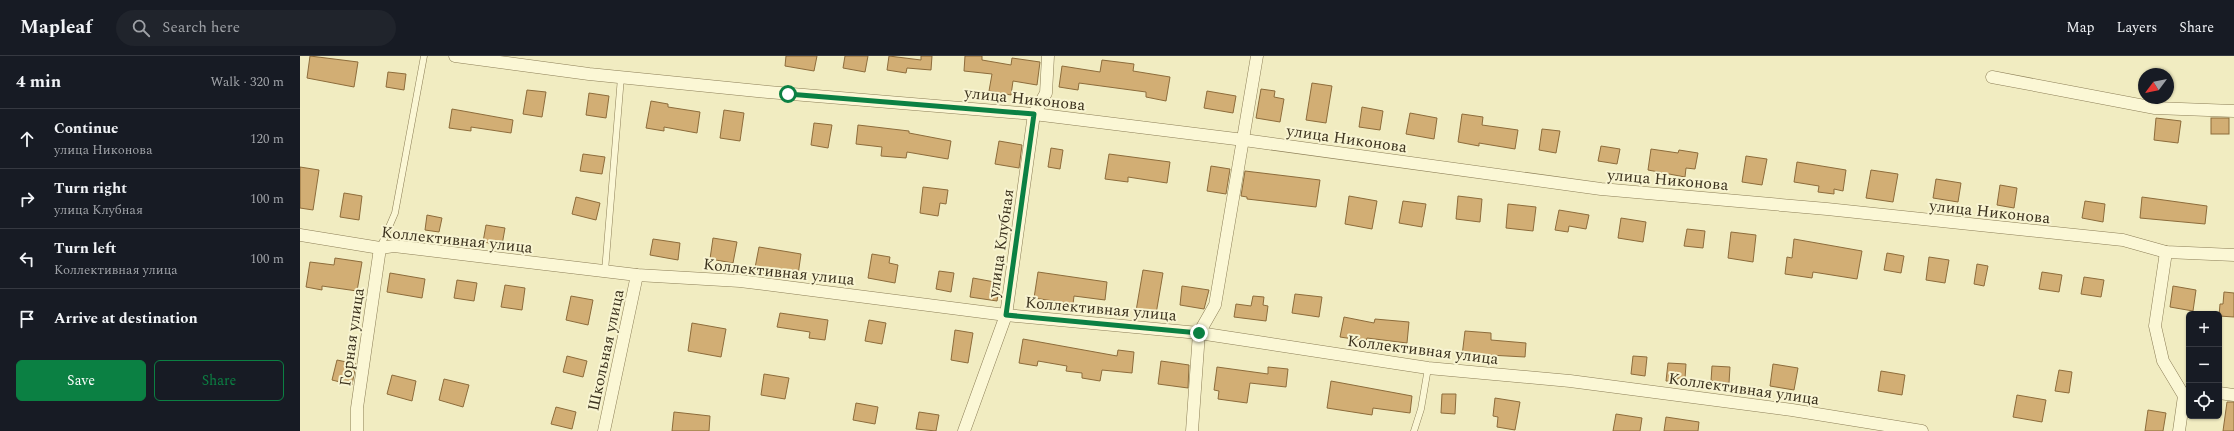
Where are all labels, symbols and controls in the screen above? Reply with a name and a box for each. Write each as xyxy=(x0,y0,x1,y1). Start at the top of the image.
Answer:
search box xyxy=(116,10,396,46)
text: Mapleaf xyxy=(20,13,92,42)
text: Search here xyxy=(162,16,240,39)
icon: search xyxy=(130,17,152,39)
text: Map xyxy=(2066,17,2095,38)
text: Layers xyxy=(2117,17,2157,38)
text: Share xyxy=(2179,17,2214,38)
north arrow xyxy=(2138,68,2174,104)
text: 4 min xyxy=(16,69,61,95)
text: Walk · 320 m xyxy=(210,72,284,92)
street label: улица Никонова xyxy=(962,81,1087,117)
route start xyxy=(779,85,797,103)
text: Continue xyxy=(54,117,119,140)
street label: улица Никонова xyxy=(1284,119,1409,159)
icon: ahead xyxy=(16,128,38,150)
text: 120 m xyxy=(250,129,284,149)
text: улица Никонова xyxy=(54,140,153,160)
street label: улица Никонова xyxy=(1605,163,1730,197)
text: Turn right xyxy=(54,177,127,200)
street label: улица Клубная xyxy=(981,187,1020,300)
icon: right xyxy=(16,188,38,210)
text: 100 m xyxy=(250,189,284,209)
street label: улица Никонова xyxy=(1927,194,2052,230)
text: улица Клубная xyxy=(54,200,143,220)
street label: Коллективная улица xyxy=(380,220,534,260)
text: Turn left xyxy=(54,237,116,260)
icon: left xyxy=(16,248,38,270)
text: 100 m xyxy=(250,249,284,269)
street label: Коллективная улица xyxy=(702,252,856,292)
text: Коллективная улица xyxy=(54,260,178,280)
street label: Горная улица xyxy=(333,286,371,388)
street label: Школьная улица xyxy=(581,287,631,413)
street label: Коллективная улица xyxy=(1024,290,1178,328)
text: Arrive at destination xyxy=(54,307,198,330)
icon: arrive xyxy=(16,308,38,330)
map controls xyxy=(2186,311,2222,419)
button: + xyxy=(2186,311,2222,347)
route end xyxy=(1190,324,1208,342)
street label: Коллективная улица xyxy=(1346,329,1500,371)
button: − xyxy=(2186,347,2222,383)
button: Save xyxy=(16,360,146,401)
button: Share xyxy=(154,360,284,401)
street label: Коллективная улица xyxy=(1667,367,1821,411)
button: locate xyxy=(2186,383,2222,419)

